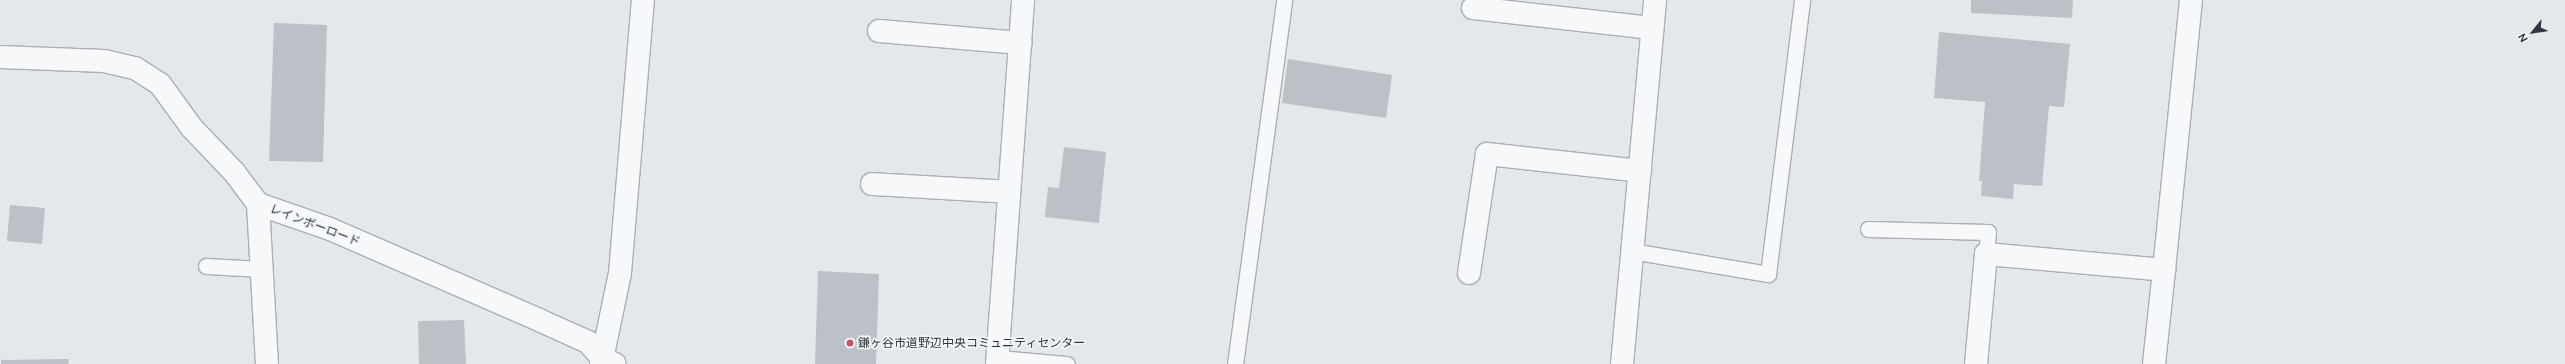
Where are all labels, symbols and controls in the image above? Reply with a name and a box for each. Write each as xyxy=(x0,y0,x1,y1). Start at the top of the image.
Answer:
north arrow xyxy=(2513,12,2553,52)
text: N xyxy=(2515,31,2530,45)
street label: レインボーロード xyxy=(268,201,362,249)
place label: 鎌ヶ谷市道野辺中央コミュニティセンター xyxy=(858,336,1086,350)
marker: 鎌ヶ谷市道野辺中央コミュニティセンター xyxy=(845,338,855,348)

